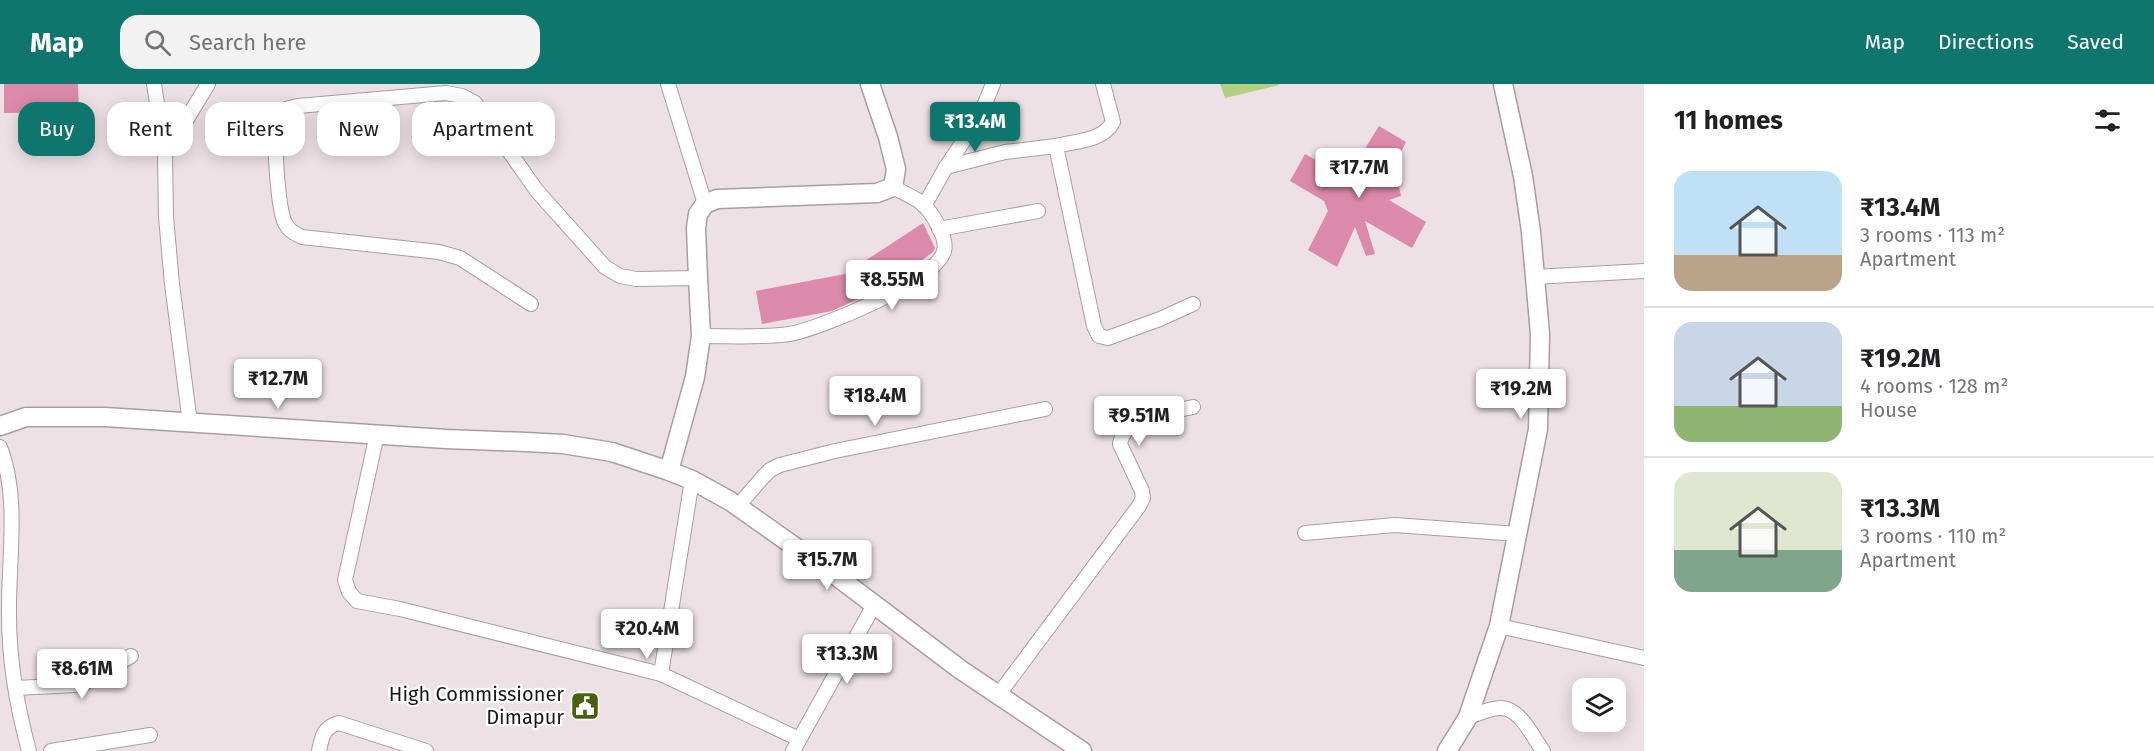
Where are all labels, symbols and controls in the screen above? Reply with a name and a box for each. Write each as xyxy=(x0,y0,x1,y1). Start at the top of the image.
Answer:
search box xyxy=(120,15,540,69)
text: Map xyxy=(30,26,84,59)
icon: search xyxy=(141,26,174,59)
text: Search here xyxy=(189,29,307,56)
text: Map xyxy=(1865,29,1905,55)
text: Directions xyxy=(1938,29,2034,55)
text: Saved xyxy=(2067,29,2124,55)
chip: Buy xyxy=(18,102,95,156)
chip: Rent xyxy=(107,102,193,156)
chip: Filters xyxy=(205,102,305,156)
chip: New xyxy=(317,102,400,156)
chip: Apartment xyxy=(412,102,555,156)
pin: ₹13.4M xyxy=(926,102,1024,153)
icon: filters xyxy=(2091,104,2124,137)
text: 11 homes xyxy=(1674,105,1783,136)
text: ₹13.4M xyxy=(944,109,1006,133)
pin: ₹17.7M xyxy=(1310,148,1408,199)
text: ₹17.7M xyxy=(1329,155,1389,179)
text: ₹13.4M xyxy=(1860,192,1940,223)
icon: home xyxy=(1722,195,1794,267)
text: 3 rooms · 113 m² xyxy=(1860,223,2005,247)
text: Apartment xyxy=(1860,247,1956,271)
pin: ₹8.55M xyxy=(843,260,941,311)
text: ₹8.55M xyxy=(860,267,924,291)
text: ₹19.2M xyxy=(1860,343,1941,374)
icon: home xyxy=(1722,346,1794,418)
pin: ₹12.7M xyxy=(229,359,327,410)
text: ₹12.7M xyxy=(248,366,308,390)
pin: ₹19.2M xyxy=(1472,369,1570,420)
text: 4 rooms · 128 m² xyxy=(1860,374,2008,398)
pin: ₹18.4M xyxy=(826,376,924,427)
text: ₹19.2M xyxy=(1490,376,1552,400)
text: ₹18.4M xyxy=(843,383,907,407)
pin: ₹9.51M xyxy=(1090,396,1188,447)
text: House xyxy=(1860,398,1917,422)
text: ₹9.51M xyxy=(1108,403,1170,427)
text: ₹13.3M xyxy=(1860,493,1940,524)
icon: home xyxy=(1722,496,1794,568)
text: 3 rooms · 110 m² xyxy=(1860,524,2006,548)
pin: ₹15.7M xyxy=(778,540,876,591)
text: ₹15.7M xyxy=(797,547,857,571)
text: Apartment xyxy=(1860,548,1956,572)
pin: ₹20.4M xyxy=(598,609,696,660)
text: ₹20.4M xyxy=(615,616,679,640)
pin: ₹13.3M xyxy=(798,634,896,685)
text: ₹13.3M xyxy=(816,641,878,665)
pin: ₹8.61M xyxy=(33,649,131,700)
text: ₹8.61M xyxy=(51,656,113,680)
map controls xyxy=(1572,678,1626,732)
button: layers xyxy=(1572,678,1626,732)
place label: High Commissioner Dimapur xyxy=(389,682,564,729)
public building icon: High Commissioner Dimapur xyxy=(569,690,601,722)

